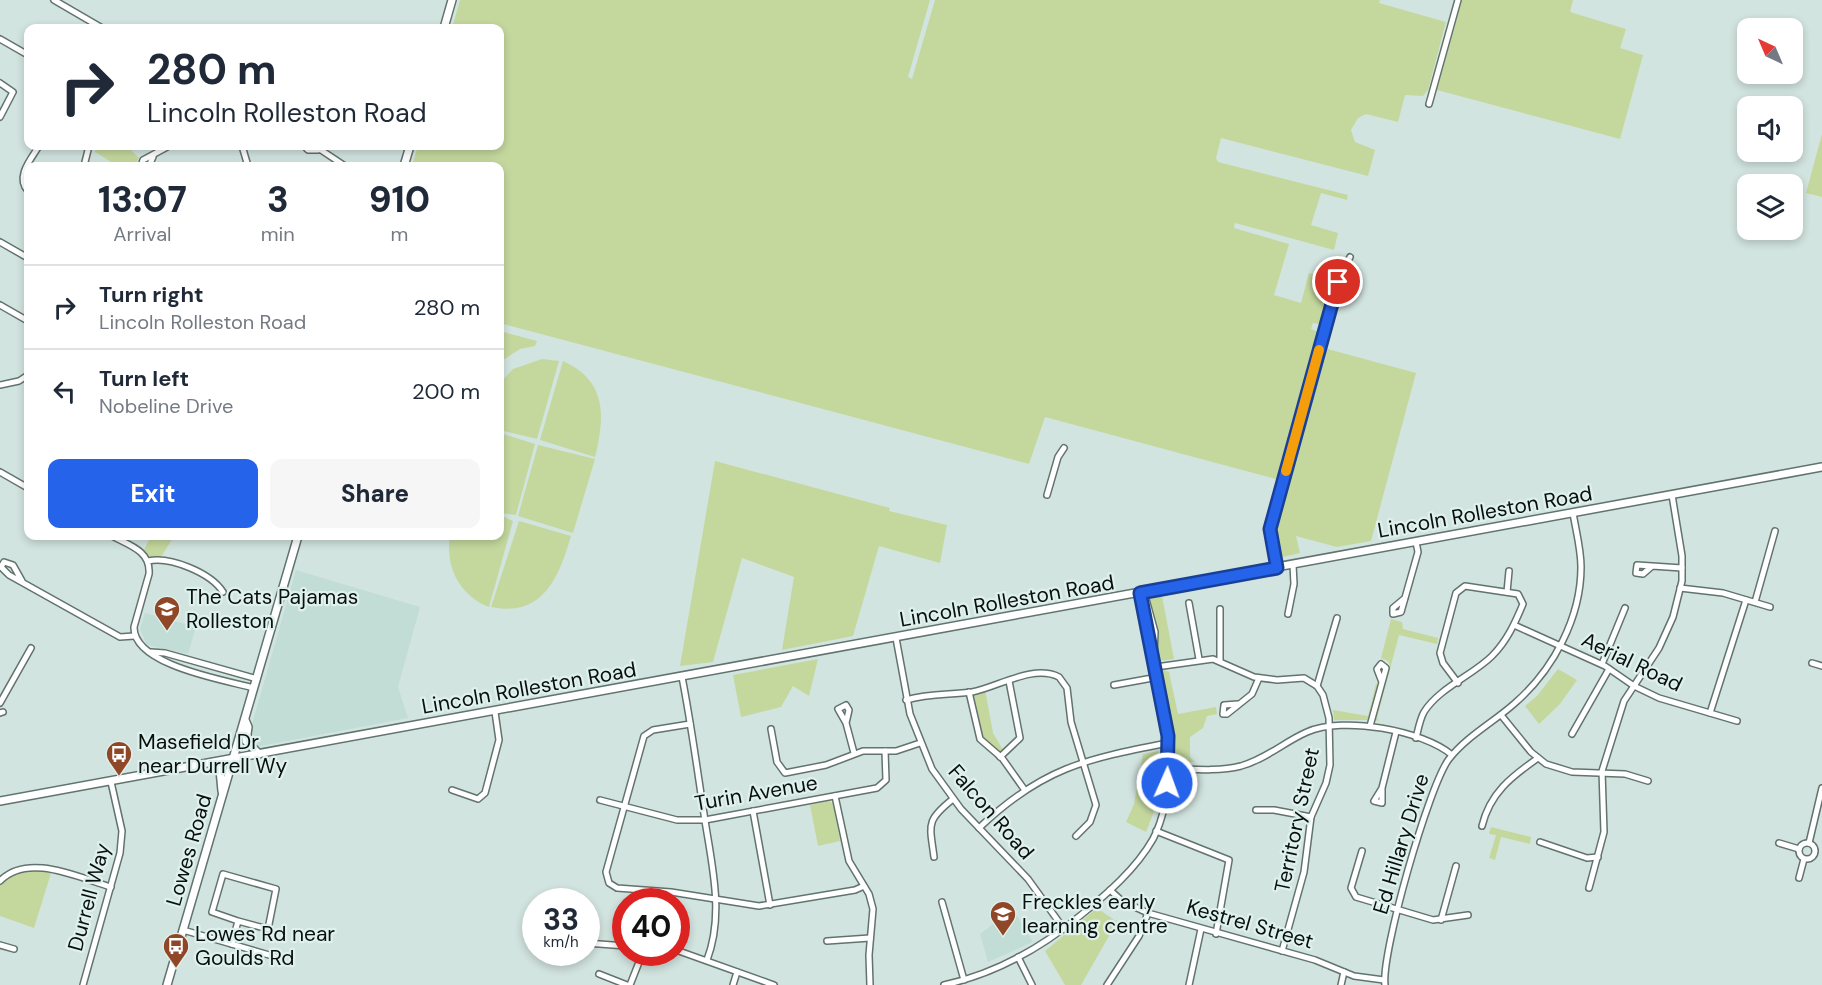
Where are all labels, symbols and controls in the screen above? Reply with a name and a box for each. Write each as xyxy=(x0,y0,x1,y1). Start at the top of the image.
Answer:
north arrow xyxy=(1737,18,1803,84)
map controls xyxy=(1737,18,1803,240)
text: 280 m xyxy=(147,42,277,97)
icon: right xyxy=(48,48,126,126)
text: Lincoln Rolleston Road xyxy=(147,95,427,130)
button: sound xyxy=(1737,96,1803,162)
button: layers xyxy=(1737,174,1803,240)
text: 13:07 xyxy=(98,176,187,223)
text: 3 xyxy=(267,176,289,223)
text: 910 xyxy=(369,176,430,223)
text: Arrival xyxy=(113,221,172,247)
text: min xyxy=(261,221,295,247)
text: m xyxy=(391,221,408,247)
pin xyxy=(1312,256,1363,307)
icon: arrive xyxy=(1321,265,1354,298)
text: Turn right xyxy=(99,280,204,309)
icon: right xyxy=(48,291,81,324)
text: 280 m xyxy=(414,293,480,322)
text: Lincoln Rolleston Road xyxy=(99,309,306,335)
text: Turn left xyxy=(99,364,189,393)
icon: left xyxy=(48,375,81,408)
text: 200 m xyxy=(412,377,480,406)
text: Nobeline Drive xyxy=(99,393,233,419)
button: Exit xyxy=(48,459,258,528)
button: Share xyxy=(270,459,480,528)
street label: Lincoln Rolleston Road xyxy=(1375,479,1595,545)
street label: Lincoln Rolleston Road xyxy=(897,568,1117,634)
place label: The Cats Pajamas Rolleston xyxy=(186,583,358,635)
school or university icon: The Cats Pajamas Rolleston xyxy=(152,594,182,632)
street label: Aerial Road xyxy=(1577,626,1687,698)
street label: Lincoln Rolleston Road xyxy=(419,655,639,721)
place label: Masefield Dr near Durrell Wy xyxy=(138,728,288,780)
bus stop icon: Masefield Dr near Durrell Wy xyxy=(104,739,134,777)
street label: Territory Street xyxy=(1268,745,1326,895)
position arrow xyxy=(1135,751,1199,815)
street label: Falcon Road xyxy=(942,758,1040,866)
street label: Turin Avenue xyxy=(692,768,820,818)
street label: Ed Hillary Drive xyxy=(1366,770,1436,918)
street label: Lowes Road xyxy=(160,791,218,909)
street label: Durrell Way xyxy=(61,840,117,954)
speed limit sign: 40 xyxy=(612,888,690,966)
place label: Freckles early learning centre xyxy=(1022,888,1168,940)
street label: Kestrel Street xyxy=(1183,893,1317,955)
school or university icon: Freckles early learning centre xyxy=(988,899,1018,937)
text: 33 xyxy=(543,900,579,939)
place label: Lowes Rd near Goulds Rd xyxy=(195,920,335,972)
bus stop icon: Lowes Rd near Goulds Rd xyxy=(161,931,191,969)
text: km/h xyxy=(543,932,579,952)

